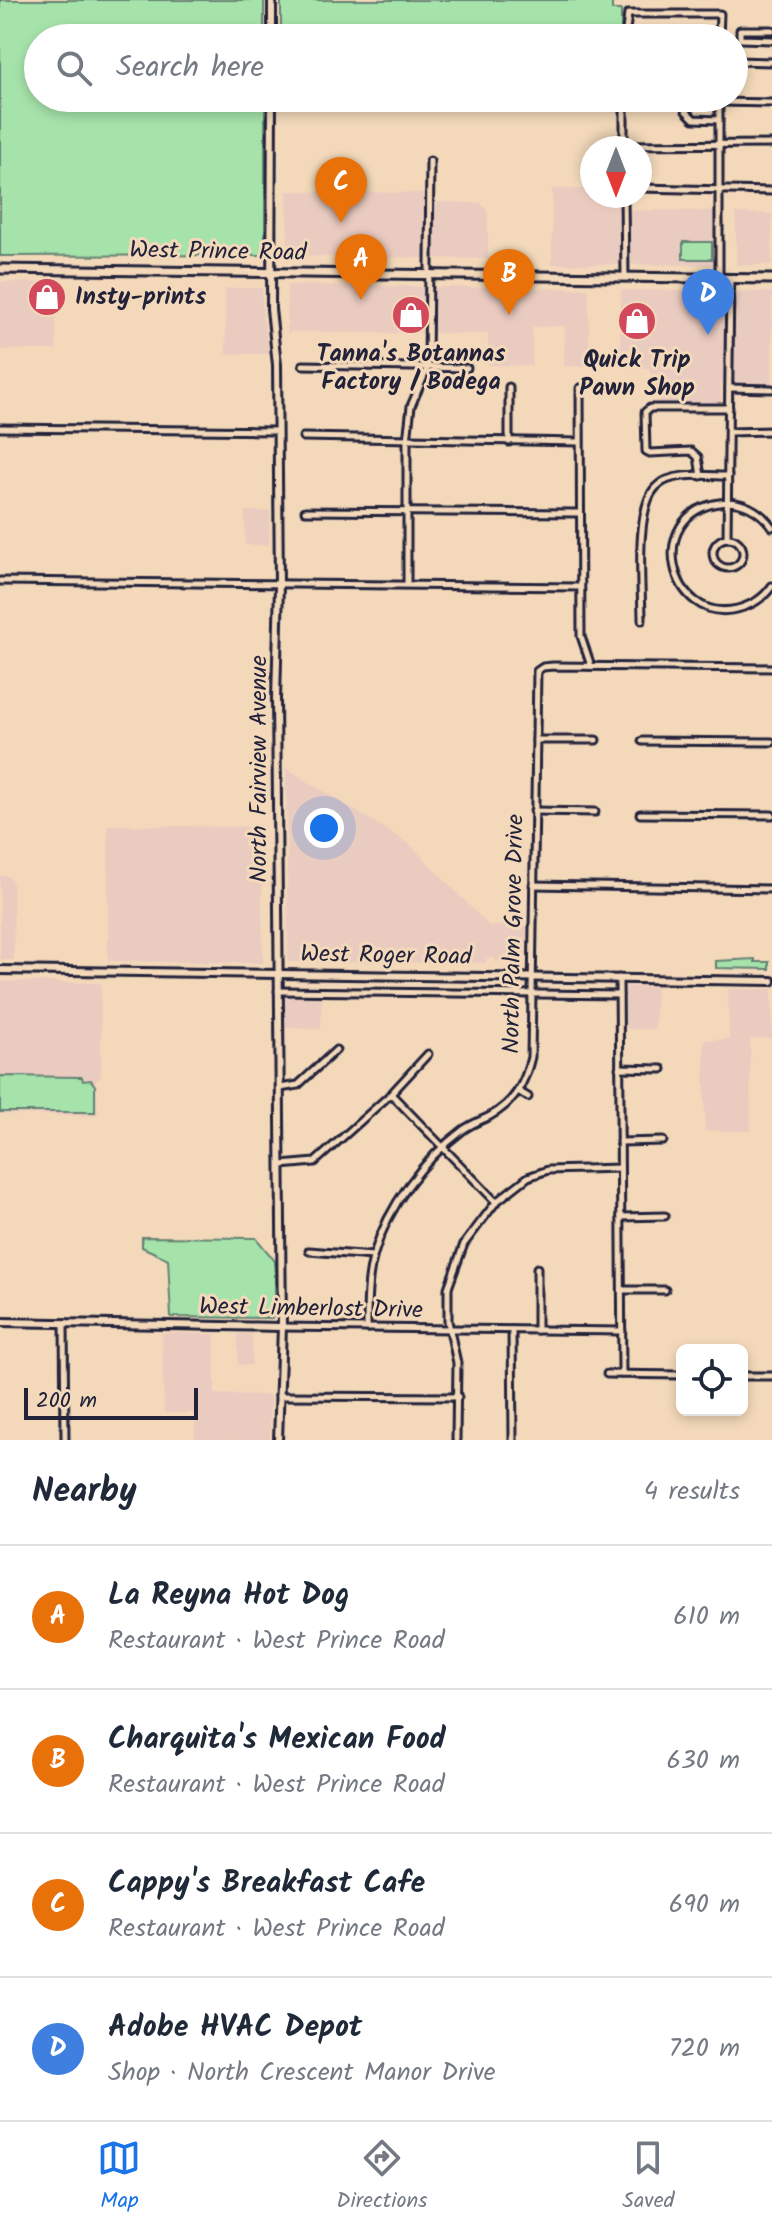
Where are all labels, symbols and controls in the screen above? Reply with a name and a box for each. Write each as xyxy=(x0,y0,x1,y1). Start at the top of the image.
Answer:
search box xyxy=(24,24,748,112)
text: Search here xyxy=(116,44,264,92)
icon: search xyxy=(52,46,96,90)
north arrow xyxy=(580,136,652,208)
pin: C xyxy=(315,157,367,223)
street label: West Prince Road xyxy=(129,231,308,273)
pin: A xyxy=(335,234,387,300)
pin: B xyxy=(483,249,535,315)
pin: D xyxy=(682,269,734,335)
shop icon: Insty-prints xyxy=(26,276,68,318)
place label: Insty-prints xyxy=(75,278,206,317)
shop icon: Tanna's Botannas Factory / Bodega xyxy=(390,294,432,336)
shop icon: Quick Trip Pawn Shop xyxy=(616,300,658,342)
place label: Tanna's Botannas Factory / Bodega xyxy=(317,335,505,402)
place label: Quick Trip Pawn Shop xyxy=(579,341,695,408)
street label: North Fairview Avenue xyxy=(240,655,279,883)
your location xyxy=(304,808,344,848)
street label: North Palm Grove Drive xyxy=(492,814,536,1054)
street label: West Roger Road xyxy=(300,935,473,977)
street label: West Limberlost Drive xyxy=(199,1288,423,1330)
map controls xyxy=(676,1344,748,1416)
button: locate xyxy=(676,1344,748,1416)
scale bar xyxy=(24,1384,198,1420)
text: 200 m xyxy=(36,1384,97,1419)
text: Nearby xyxy=(32,1465,137,1519)
text: 4 results xyxy=(644,1471,740,1513)
text: La Reyna Hot Dog xyxy=(108,1572,349,1620)
text: A xyxy=(50,1596,66,1638)
text: 610 m xyxy=(673,1596,740,1638)
text: Restaurant · West Prince Road xyxy=(108,1620,445,1662)
text: Charquita's Mexican Food xyxy=(108,1716,446,1764)
text: B xyxy=(50,1740,66,1782)
text: 630 m xyxy=(667,1740,740,1782)
text: Restaurant · West Prince Road xyxy=(108,1764,445,1806)
text: Cappy's Breakfast Cafe xyxy=(108,1860,425,1908)
text: C xyxy=(50,1884,66,1926)
text: 690 m xyxy=(669,1884,740,1926)
text: Restaurant · West Prince Road xyxy=(108,1908,445,1950)
text: Adobe HVAC Depot xyxy=(108,2004,362,2052)
text: D xyxy=(49,2028,67,2070)
text: 720 m xyxy=(669,2028,740,2070)
text: Shop · North Crescent Manor Drive xyxy=(108,2052,496,2094)
tab: Map xyxy=(97,2136,141,2219)
tab: Directions xyxy=(336,2136,428,2219)
tab: Saved xyxy=(622,2136,675,2219)

